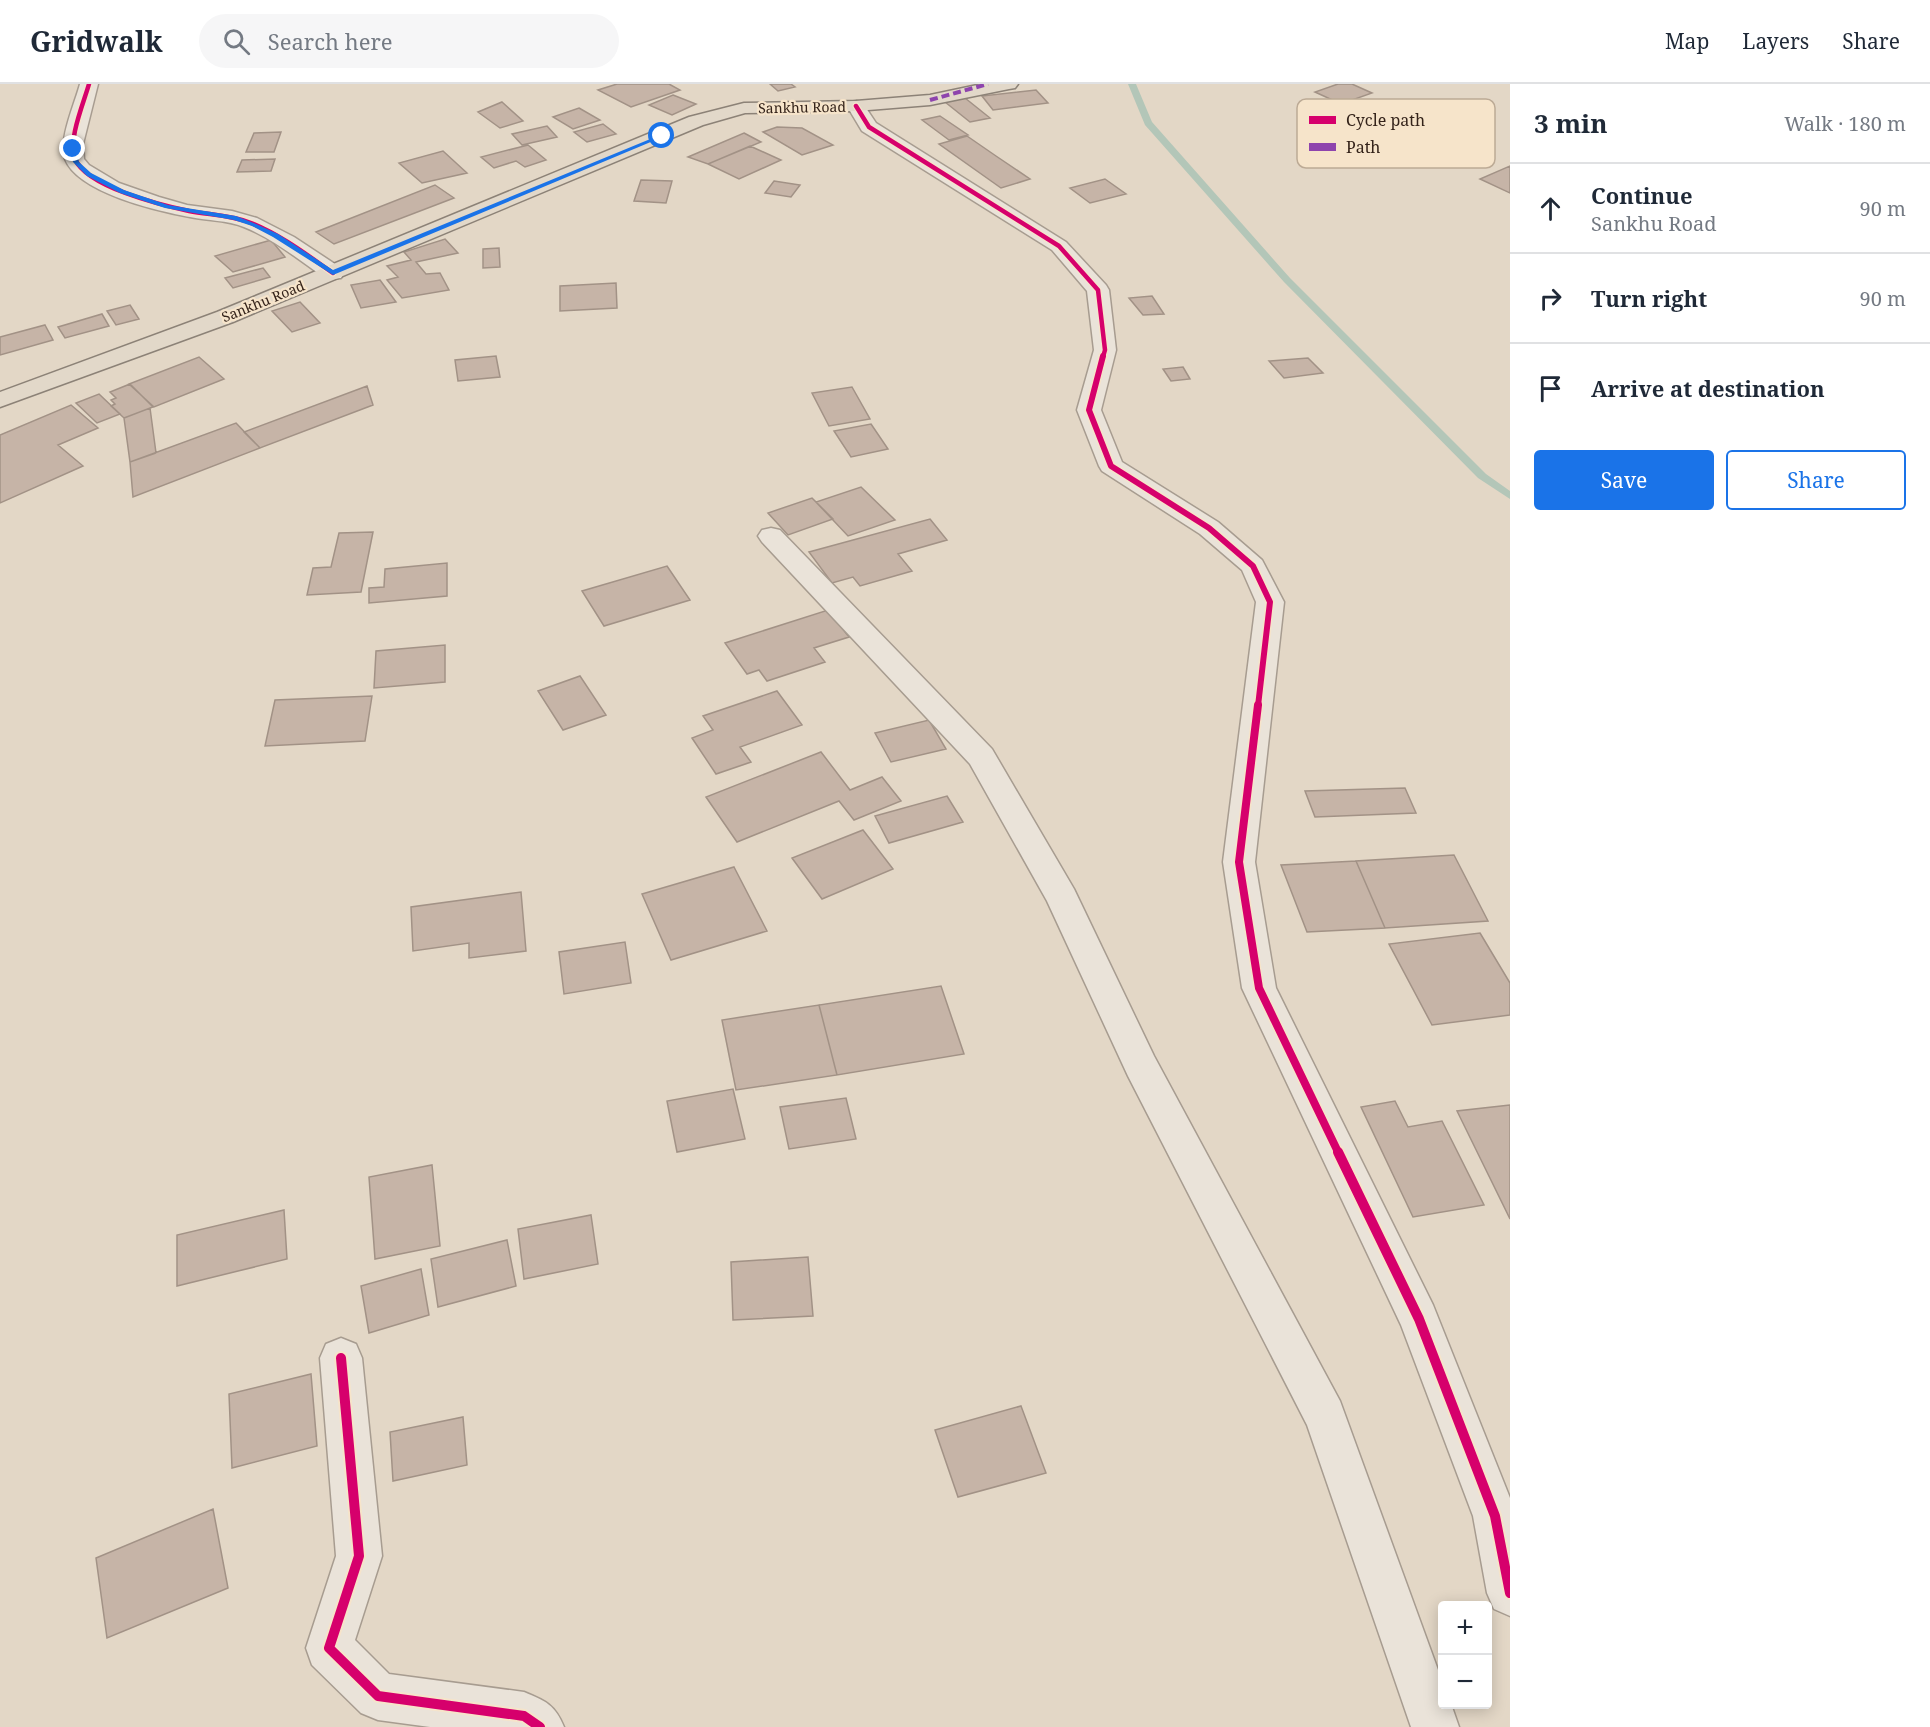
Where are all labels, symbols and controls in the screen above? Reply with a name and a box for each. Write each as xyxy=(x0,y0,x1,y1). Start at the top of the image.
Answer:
search box xyxy=(199,14,619,68)
text: Gridwalk xyxy=(30,22,163,60)
icon: search xyxy=(220,25,253,58)
text: Search here xyxy=(268,26,393,56)
text: Map xyxy=(1665,27,1709,55)
text: Layers xyxy=(1742,27,1809,55)
text: Share xyxy=(1842,27,1900,55)
street label: Sankhu Road xyxy=(758,97,846,117)
legend xyxy=(1297,99,1495,168)
text: 3 min xyxy=(1534,105,1608,141)
text: Cycle path xyxy=(1346,109,1425,131)
text: Walk · 180 m xyxy=(1784,110,1906,137)
route start xyxy=(648,122,674,148)
route end xyxy=(59,135,85,161)
text: Path xyxy=(1346,136,1380,158)
text: Continue xyxy=(1591,180,1693,210)
icon: ahead xyxy=(1534,192,1567,225)
text: 90 m xyxy=(1860,195,1906,222)
text: Sankhu Road xyxy=(1591,210,1717,237)
street label: Sankhu Road xyxy=(219,276,308,326)
icon: right xyxy=(1534,282,1567,315)
text: Turn right xyxy=(1591,283,1707,313)
text: 90 m xyxy=(1860,285,1906,312)
icon: arrive xyxy=(1534,372,1567,405)
text: Arrive at destination xyxy=(1591,373,1825,403)
button: Save xyxy=(1534,450,1714,510)
button: Share xyxy=(1726,450,1906,510)
map controls xyxy=(1438,1601,1492,1709)
button: + xyxy=(1438,1601,1492,1655)
button: − xyxy=(1438,1655,1492,1709)

